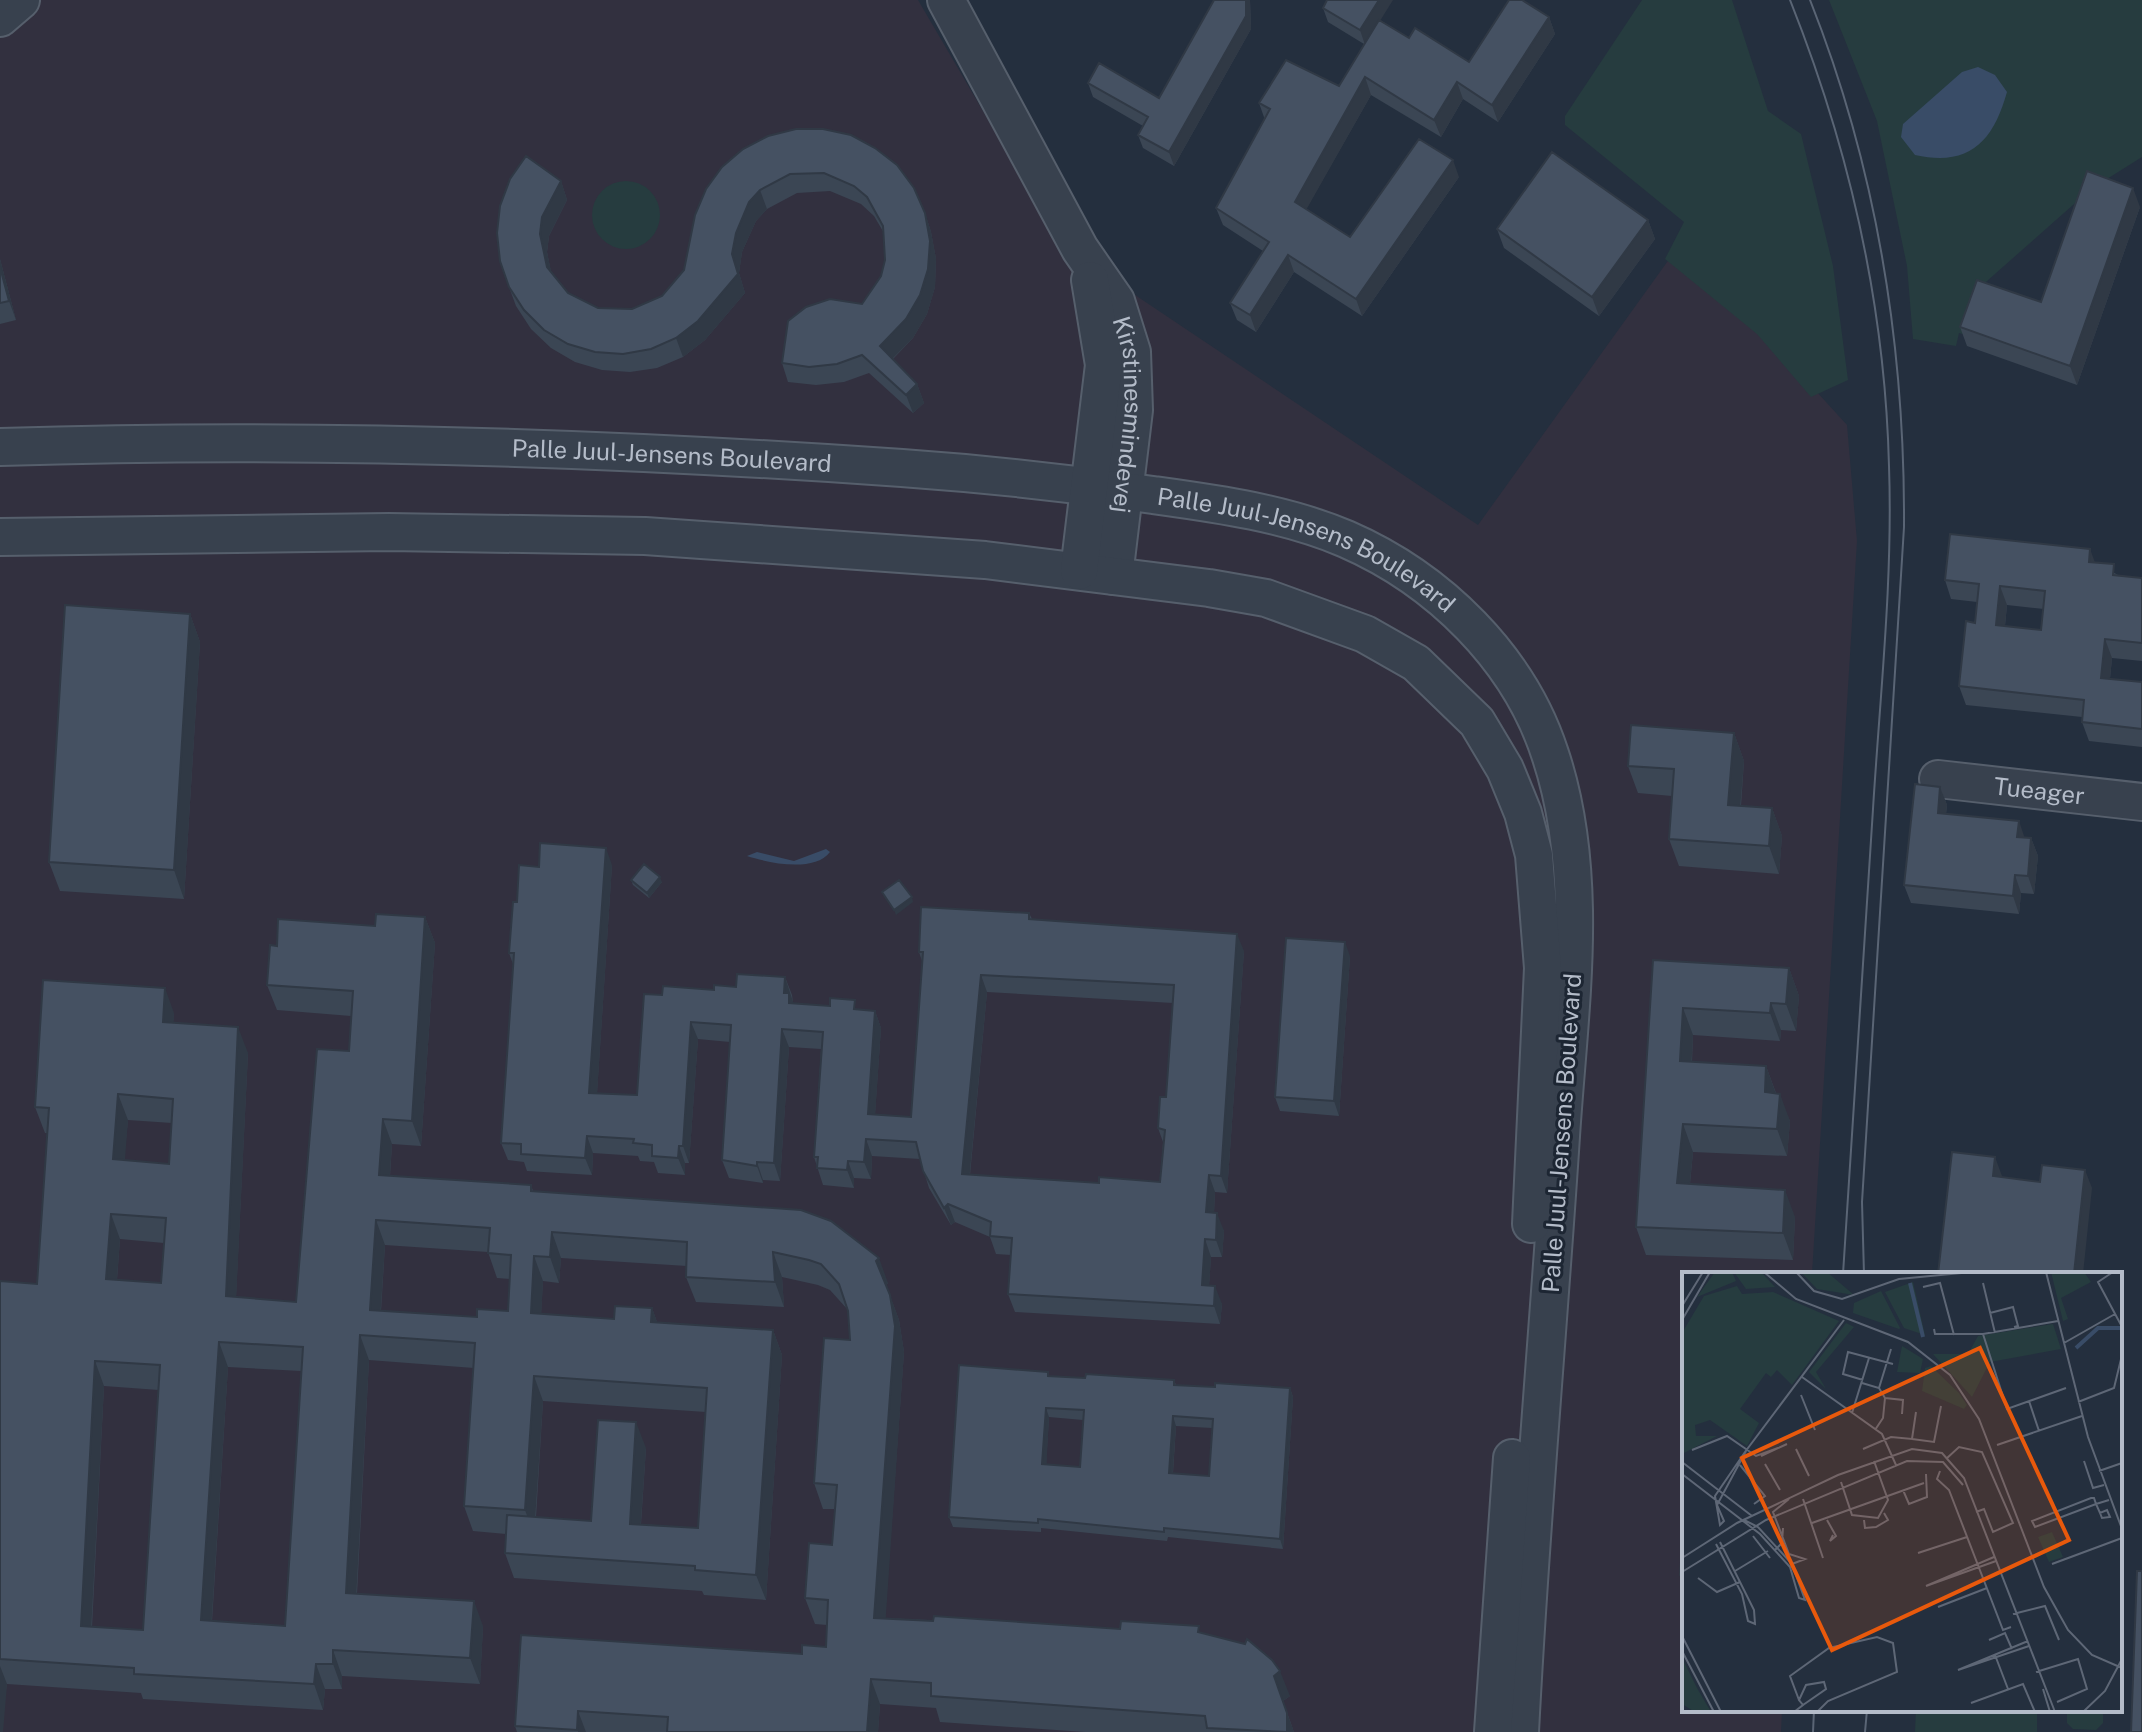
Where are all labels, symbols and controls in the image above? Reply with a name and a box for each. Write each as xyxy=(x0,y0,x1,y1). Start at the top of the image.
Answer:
street label: Kirstinesmindevej xyxy=(1108,313,1148,515)
street label: Palle Juul-Jensens Boulevard xyxy=(511,434,833,477)
street label: Palle Juul-Jensens Boulevard xyxy=(1156,482,1461,618)
street label: Tueager xyxy=(1993,771,2086,809)
street label: Palle Juul-Jensens Boulevard xyxy=(1536,972,1586,1294)
inset map xyxy=(1682,1272,2122,1712)

